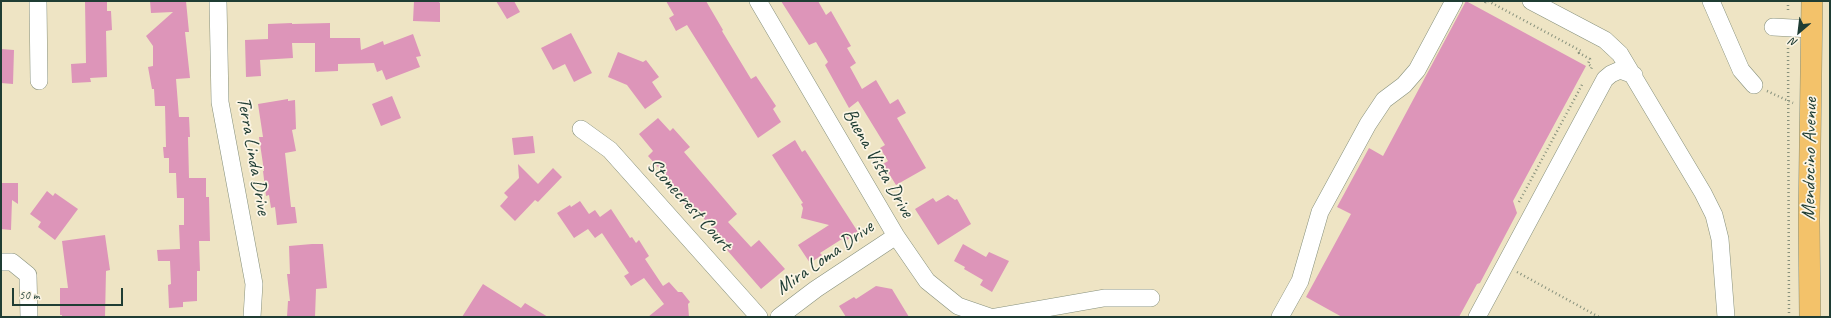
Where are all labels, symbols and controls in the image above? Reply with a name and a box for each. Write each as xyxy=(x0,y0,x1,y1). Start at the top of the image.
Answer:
north arrow xyxy=(1779,12,1819,52)
text: N xyxy=(1787,35,1800,50)
street label: Terra Linda Drive xyxy=(231,95,275,217)
street label: Mendocino Avenue xyxy=(1797,97,1823,221)
street label: Buena Vista Drive xyxy=(837,104,919,222)
street label: Stonecrest Court xyxy=(641,154,737,256)
street label: Mira Loma Drive xyxy=(771,215,879,301)
scale bar xyxy=(14,280,125,306)
text: 50 m xyxy=(19,287,39,303)

